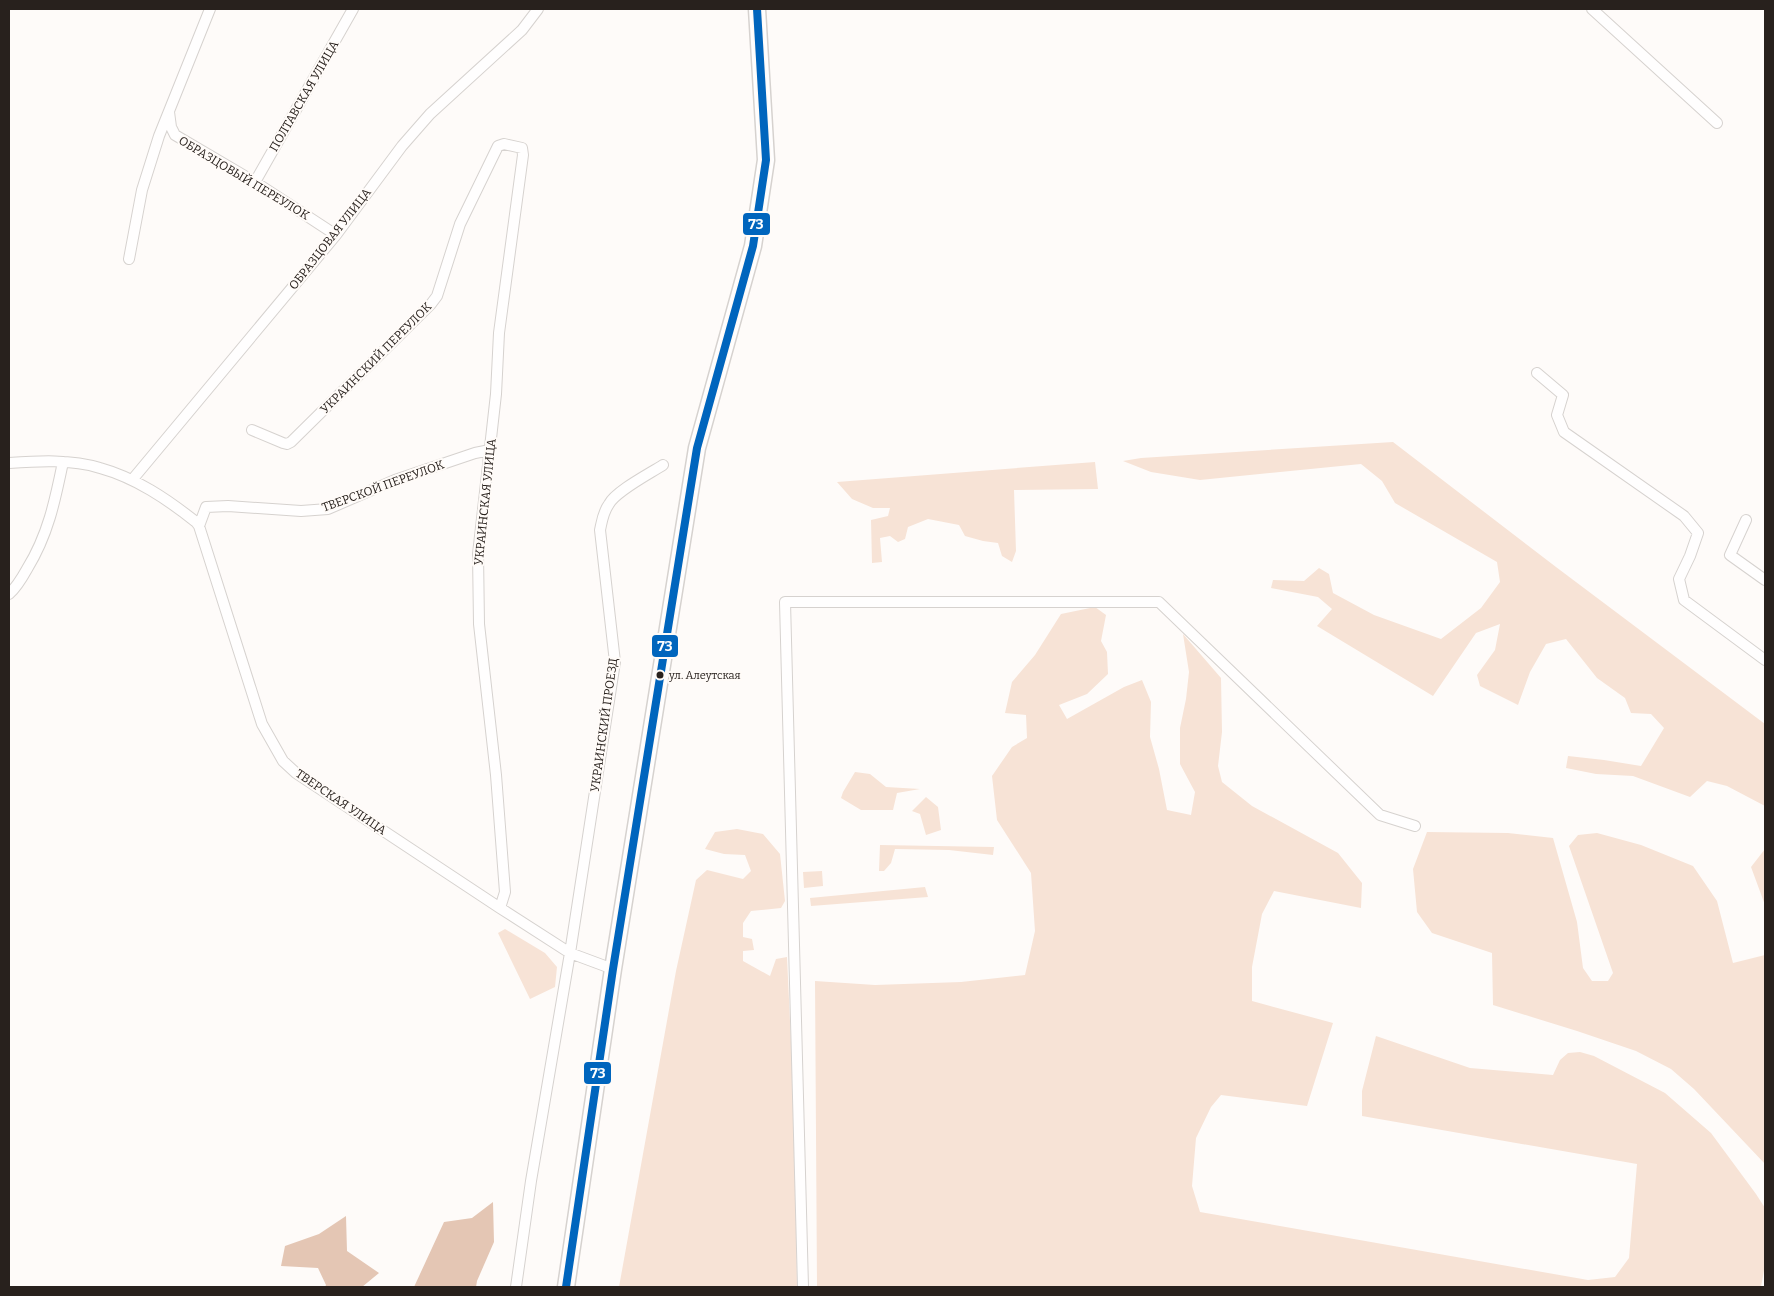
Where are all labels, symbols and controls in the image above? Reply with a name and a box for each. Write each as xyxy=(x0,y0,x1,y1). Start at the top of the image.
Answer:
street label: ПОЛТАВСКАЯ УЛИЦА xyxy=(267,38,342,154)
street label: ОБРАЗЦОВЫЙ ПЕРЕУЛОК xyxy=(176,133,313,223)
street label: ОБРАЗЦОВАЯ УЛИЦА xyxy=(286,185,374,292)
line badge: 73 xyxy=(742,212,771,236)
text: 73 xyxy=(748,216,764,233)
street label: УКРАИНСКИЙ ПЕРЕУЛОК xyxy=(317,298,435,416)
street label: УКРАИНСКАЯ УЛИЦА xyxy=(471,437,499,566)
street label: ТВЕРСКОЙ ПЕРЕУЛОК xyxy=(320,456,447,515)
line badge: 73 xyxy=(651,634,679,658)
text: 73 xyxy=(657,638,673,655)
street label: УКРАИНСКИЙ ПРОЕЗД xyxy=(587,657,620,793)
place label: ул. Алеутская xyxy=(668,669,741,682)
marker: ул. Алеутская xyxy=(655,670,665,680)
street label: ТВЕРСКАЯ УЛИЦА xyxy=(293,766,389,838)
line badge: 73 xyxy=(583,1061,612,1085)
text: 73 xyxy=(590,1065,606,1082)

